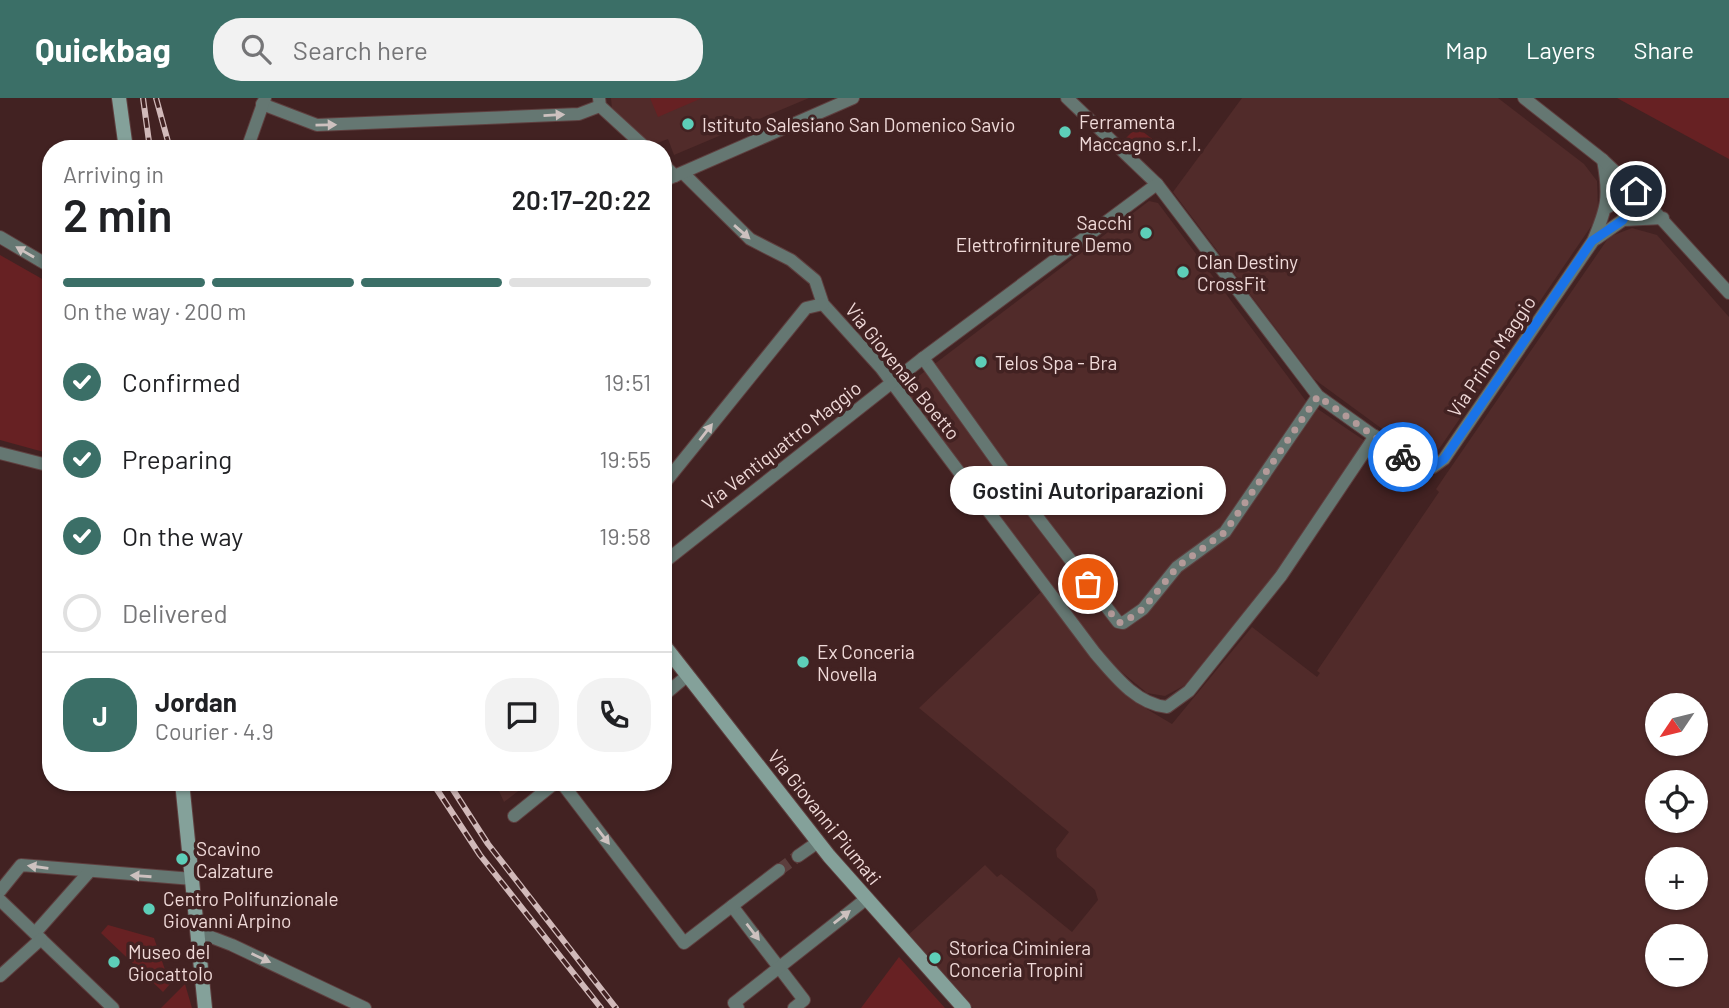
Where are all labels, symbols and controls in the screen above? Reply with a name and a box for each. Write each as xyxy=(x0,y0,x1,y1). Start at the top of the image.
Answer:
search box xyxy=(213,18,703,81)
text: Quickbag xyxy=(35,29,171,69)
icon: search xyxy=(237,30,275,68)
text: Search here xyxy=(293,34,428,65)
text: Map xyxy=(1445,35,1488,64)
text: Layers xyxy=(1526,35,1595,64)
text: Share xyxy=(1633,35,1694,64)
one-way arrow xyxy=(543,109,565,120)
place label: Ferramenta Maccagno s.r.l. xyxy=(1079,110,1202,155)
place label: Istituto Salesiano San Domenico Savio xyxy=(702,113,1015,136)
marker: Istituto Salesiano San Domenico Savio xyxy=(680,116,696,132)
one-way arrow xyxy=(316,119,338,130)
marker: Ferramenta Maccagno s.r.l. xyxy=(1057,124,1073,140)
text: Arriving in xyxy=(63,160,164,188)
pin xyxy=(1606,161,1666,221)
icon: home xyxy=(1617,172,1655,210)
text: 20:17–20:22 xyxy=(512,184,651,215)
text: 2 min xyxy=(63,186,172,241)
place label: Sacchi Elettrofirniture Demo xyxy=(956,211,1132,256)
one-way arrow xyxy=(734,224,751,239)
marker: Sacchi Elettrofirniture Demo xyxy=(1138,225,1154,241)
one-way arrow xyxy=(15,246,35,258)
place label: Clan Destiny CrossFit xyxy=(1197,250,1298,295)
marker: Clan Destiny CrossFit xyxy=(1175,264,1191,280)
street label: Via Primo Maggio xyxy=(1442,291,1540,421)
text: On the way · 200 m xyxy=(63,297,246,325)
street label: Via Giovenale Boetto xyxy=(841,298,965,444)
place label: Telos Spa - Bra xyxy=(995,351,1117,374)
marker: Telos Spa - Bra xyxy=(973,354,989,370)
icon: check xyxy=(63,363,101,401)
text: Confirmed xyxy=(122,366,241,397)
text: 19:51 xyxy=(604,368,651,396)
street label: Via Ventiquattro Maggio xyxy=(697,376,865,514)
courier xyxy=(1368,422,1438,492)
one-way arrow xyxy=(699,424,714,442)
icon: bike xyxy=(1384,438,1422,476)
icon: check xyxy=(63,440,101,478)
text: Preparing xyxy=(122,443,232,474)
text: 19:55 xyxy=(600,445,651,473)
callout: Gostini Autoriparazioni xyxy=(950,465,1226,514)
text: Gostini Autoriparazioni xyxy=(972,476,1204,504)
icon: check xyxy=(63,517,101,555)
text: On the way xyxy=(122,520,243,551)
text: 19:58 xyxy=(599,522,651,550)
pin xyxy=(1058,554,1118,614)
icon: bag xyxy=(1069,565,1107,603)
text: Delivered xyxy=(122,597,228,628)
place label: Ex Conceria Novella xyxy=(817,640,915,685)
marker: Ex Conceria Novella xyxy=(795,654,811,670)
button: chat xyxy=(485,678,559,752)
button: phone xyxy=(577,678,651,752)
text: Jordan xyxy=(155,686,237,717)
north arrow xyxy=(1645,693,1708,756)
map controls xyxy=(1645,693,1708,987)
text: J xyxy=(92,700,108,731)
text: Courier · 4.9 xyxy=(155,717,274,745)
street label: Via Giovanni Piumati xyxy=(763,745,887,889)
button: locate xyxy=(1645,770,1708,833)
one-way arrow xyxy=(595,827,610,845)
place label: Scavino Calzature xyxy=(196,837,274,882)
button: + xyxy=(1645,847,1708,910)
marker: Scavino Calzature xyxy=(174,851,190,867)
one-way arrow xyxy=(27,861,49,872)
one-way arrow xyxy=(130,870,152,881)
place label: Centro Polifunzionale Giovanni Arpino xyxy=(163,887,339,932)
marker: Centro Polifunzionale Giovanni Arpino xyxy=(141,901,157,917)
one-way arrow xyxy=(833,910,851,925)
one-way arrow xyxy=(745,923,760,940)
button: − xyxy=(1645,924,1708,987)
place label: Storica Ciminiera Conceria Tropini xyxy=(949,936,1091,981)
place label: Museo del Giocattolo xyxy=(128,940,213,985)
marker: Storica Ciminiera Conceria Tropini xyxy=(927,950,943,966)
one-way arrow xyxy=(251,953,271,964)
marker: Museo del Giocattolo xyxy=(106,954,122,970)

